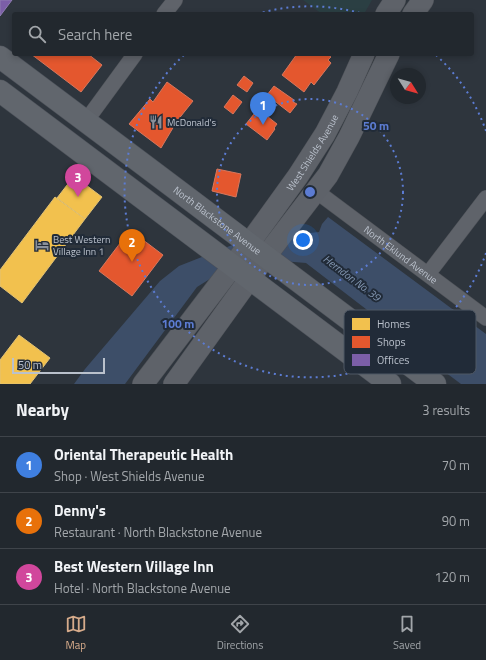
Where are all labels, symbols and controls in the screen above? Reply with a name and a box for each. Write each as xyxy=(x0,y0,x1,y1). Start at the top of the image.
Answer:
search box xyxy=(12,12,474,56)
icon: search xyxy=(26,23,48,45)
text: Search here xyxy=(58,23,132,46)
north arrow xyxy=(390,68,426,104)
pin: 1 xyxy=(250,92,276,125)
street label: West Shields Avenue xyxy=(283,112,342,194)
restaurant icon: McDonald's xyxy=(148,114,164,130)
place label: McDonald's xyxy=(167,115,216,130)
text: 50 m xyxy=(363,116,389,135)
pin: 3 xyxy=(65,164,91,197)
street label: North Blackstone Avenue xyxy=(170,183,264,259)
centre of rings xyxy=(303,185,317,199)
street label: North Eklund Avenue xyxy=(361,222,441,287)
pin: 2 xyxy=(119,229,145,262)
your location xyxy=(293,230,313,250)
place label: Best Western Village Inn 1 xyxy=(53,232,110,259)
hotel icon: Best Western Village Inn 1 xyxy=(34,237,50,253)
water label: Herndon No. 39 xyxy=(320,251,385,306)
legend xyxy=(344,310,476,374)
text: 100 m xyxy=(162,314,194,333)
text: Homes xyxy=(377,316,410,332)
text: Shops xyxy=(377,334,406,350)
text: Offices xyxy=(377,352,409,368)
scale bar xyxy=(12,356,105,375)
text: 50 m xyxy=(18,357,42,373)
text: Nearby xyxy=(16,397,69,423)
text: 3 results xyxy=(422,400,470,420)
text: Oriental Therapeutic Health xyxy=(54,443,233,466)
text: 1 xyxy=(25,455,33,475)
text: 70 m xyxy=(442,455,470,475)
text: Shop · West Shields Avenue xyxy=(54,466,204,486)
text: Denny's xyxy=(54,499,106,522)
text: 2 xyxy=(25,511,33,531)
text: 90 m xyxy=(442,511,470,531)
text: Restaurant · North Blackstone Avenue xyxy=(54,522,262,542)
text: Best Western Village Inn xyxy=(54,555,214,578)
text: 3 xyxy=(25,567,33,587)
text: 120 m xyxy=(434,567,470,587)
text: Hotel · North Blackstone Avenue xyxy=(54,578,231,598)
tab: Map xyxy=(65,613,87,653)
tab: Directions xyxy=(217,613,263,653)
tab: Saved xyxy=(393,613,421,653)

